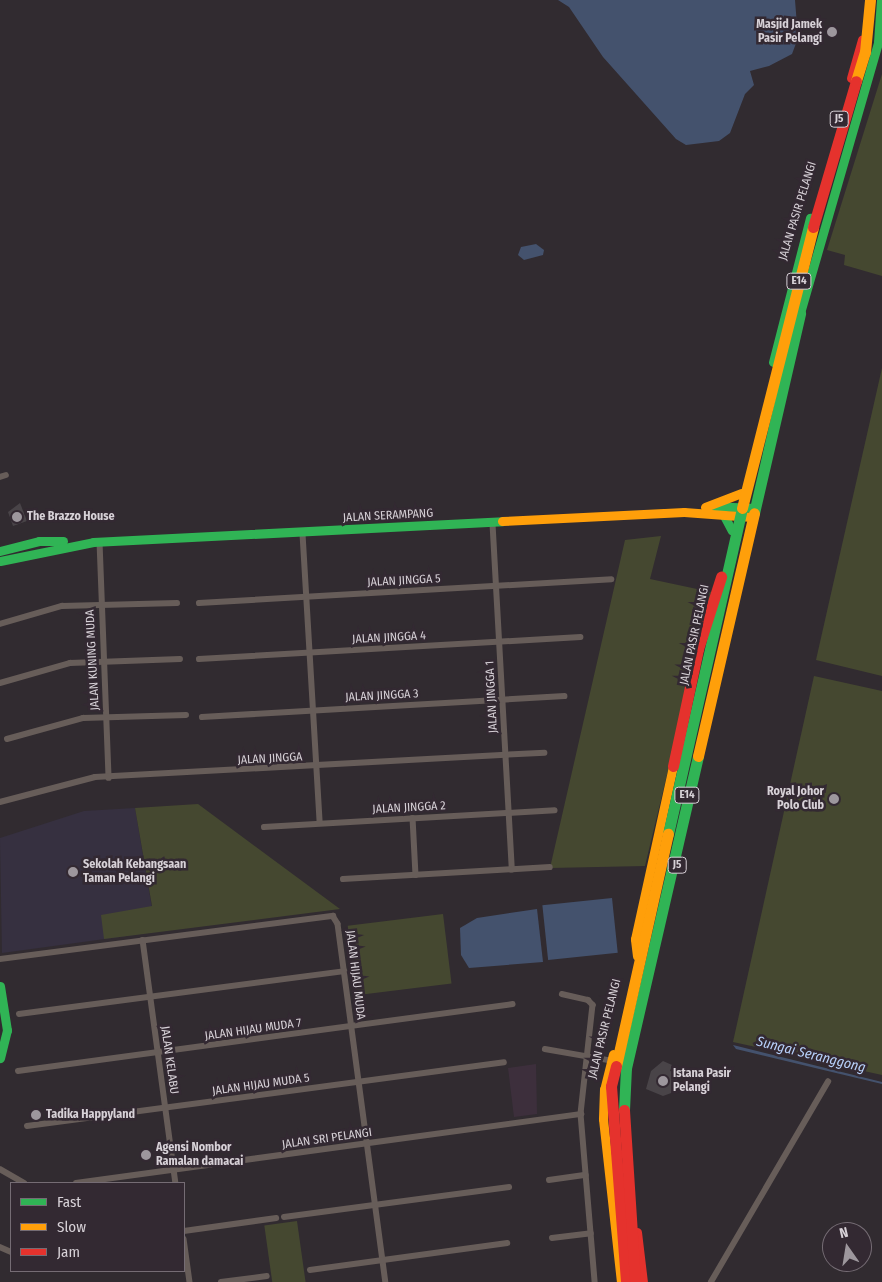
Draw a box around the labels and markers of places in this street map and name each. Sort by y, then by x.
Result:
place label: Masjid Jamek Pasir Pelangi [756,18,822,46]
marker: Masjid Jamek Pasir Pelangi [826,26,838,38]
place label: The Brazzo House [27,510,114,524]
marker: The Brazzo House [11,511,23,523]
place label: Royal Johor Polo Club [767,785,824,813]
marker: Royal Johor Polo Club [828,793,840,805]
place label: Sekolah Kebangsaan Taman Pelangi [83,858,186,886]
marker: Sekolah Kebangsaan Taman Pelangi [67,866,79,878]
place label: Istana Pasir Pelangi [673,1067,731,1095]
marker: Istana Pasir Pelangi [657,1075,669,1087]
place label: Tadika Happyland [46,1108,135,1122]
marker: Tadika Happyland [30,1109,42,1121]
place label: Agensi Nombor Ramalan damacai [156,1141,243,1169]
marker: Agensi Nombor Ramalan damacai [140,1149,152,1161]

